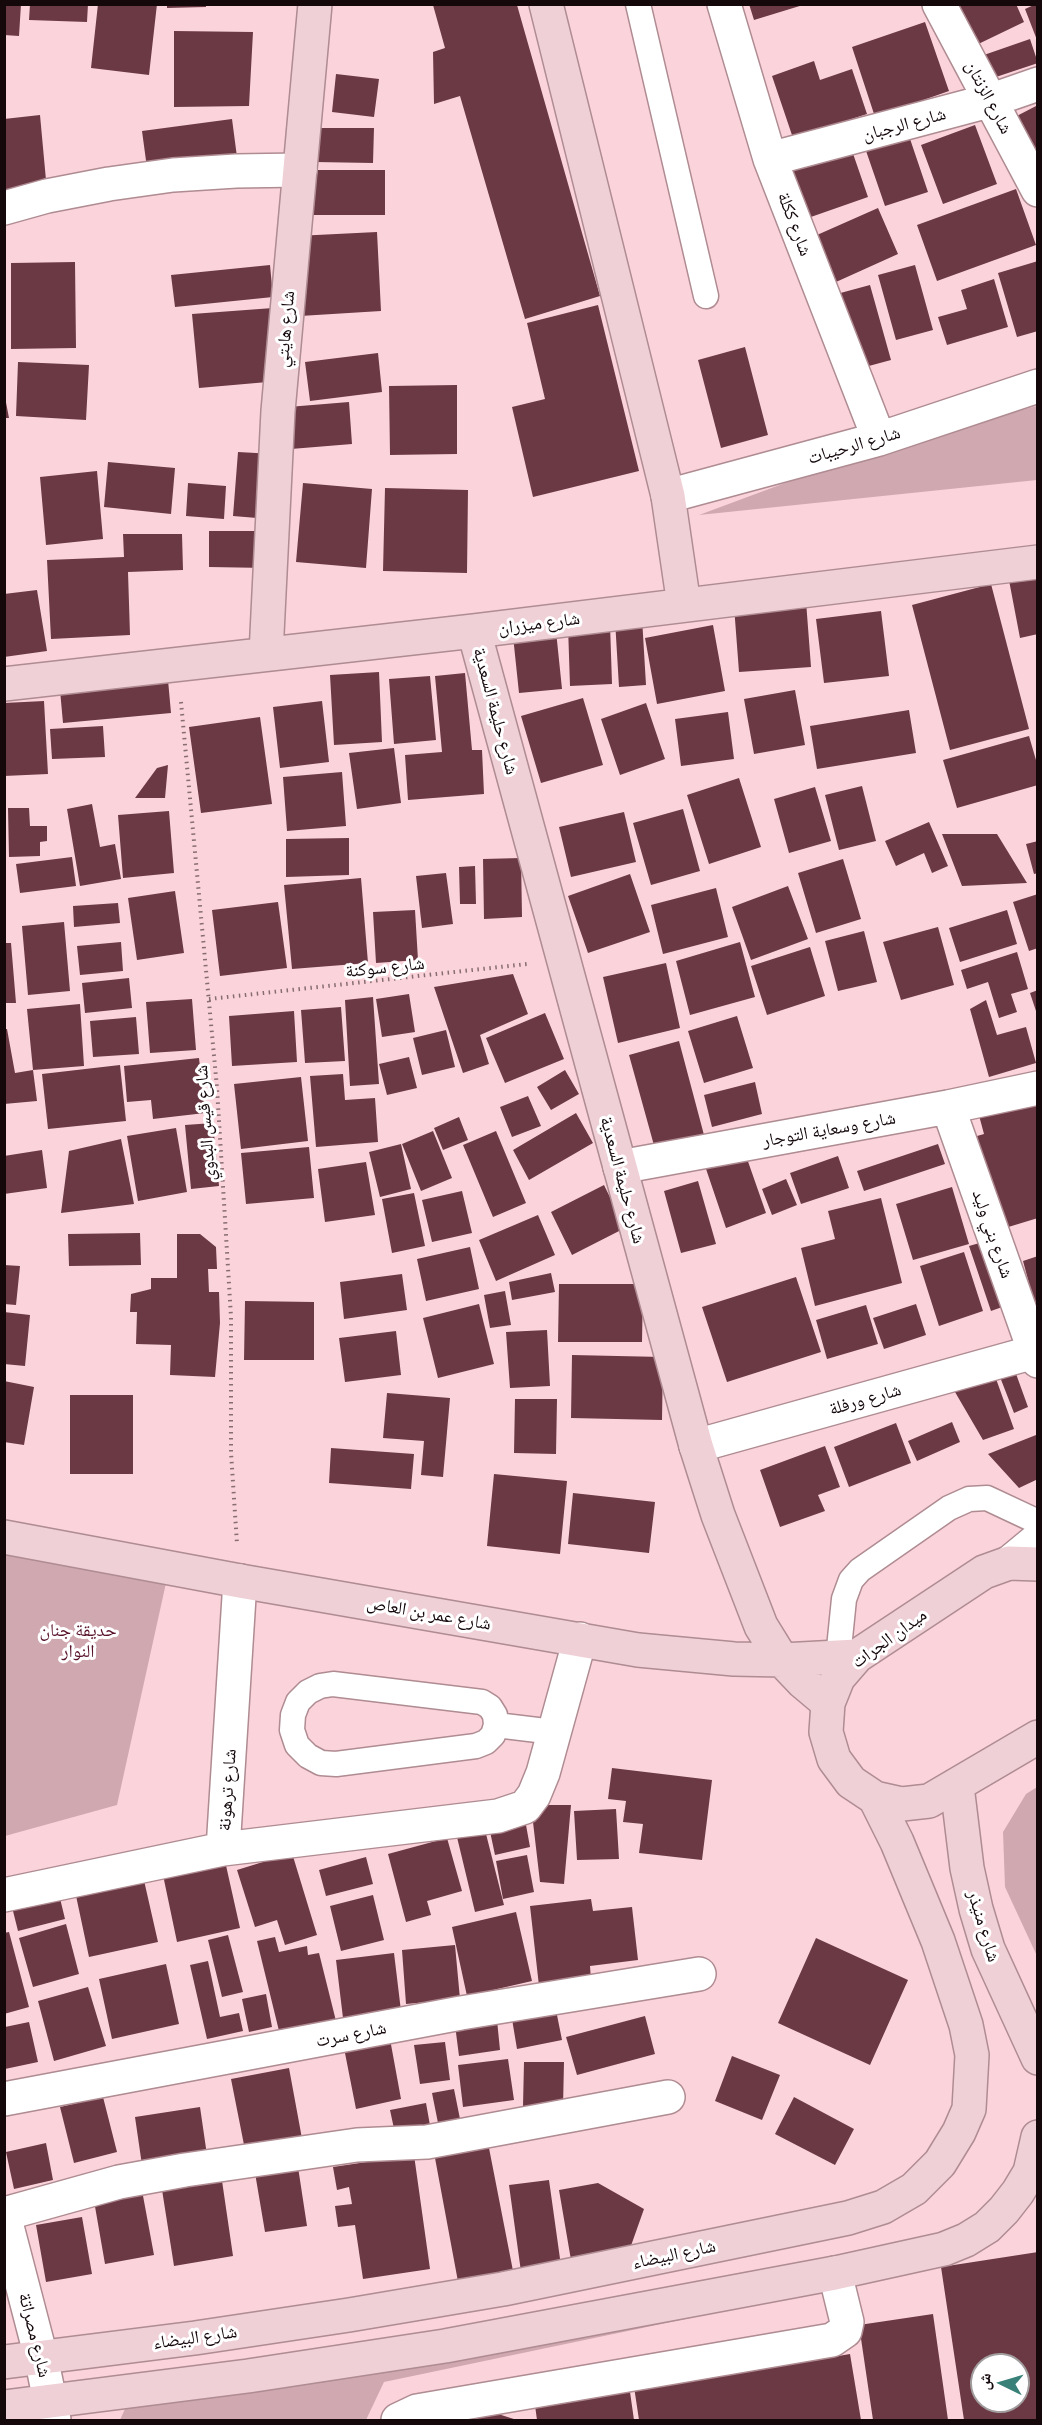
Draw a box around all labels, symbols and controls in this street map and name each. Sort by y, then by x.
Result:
street label: شارع الزنتان [961,57,1017,137]
street label: شارع الرجبان [860,103,948,145]
street label: شارع ككلة [773,189,817,259]
street label: شارع هايتي [271,290,299,368]
street label: شارع الرحيبات [805,421,903,469]
street label: شارع ميزران [497,607,581,639]
street label: شارع حليمة السعدية [469,645,523,777]
street label: شارع سوكنة [344,952,426,982]
street label: شارع قيس البدوي [190,1064,220,1182]
street label: شارع وسعاية التوجار [761,1107,897,1151]
street label: شارع حليمة السعدية [596,1114,650,1246]
street label: شارع بني وليد [968,1187,1018,1281]
street label: شارع ورفلة [827,1378,903,1420]
street label: شارع عمر بن العاص [365,1591,493,1635]
street label: ميدان الجرات [847,1603,931,1673]
park label: حديقة جنان النوار [39,1619,117,1662]
street label: شارع ترهونة [213,1748,241,1832]
street label: شارع منيذر [963,1888,1005,1964]
street label: شارع سرت [314,2017,388,2051]
street label: شارع البيضاء [630,2235,718,2273]
street label: شارع مصراتة [14,2290,56,2380]
street label: شارع البيضاء [152,2320,238,2354]
north arrow [970,2353,1030,2413]
text: ش [974,2372,994,2391]

